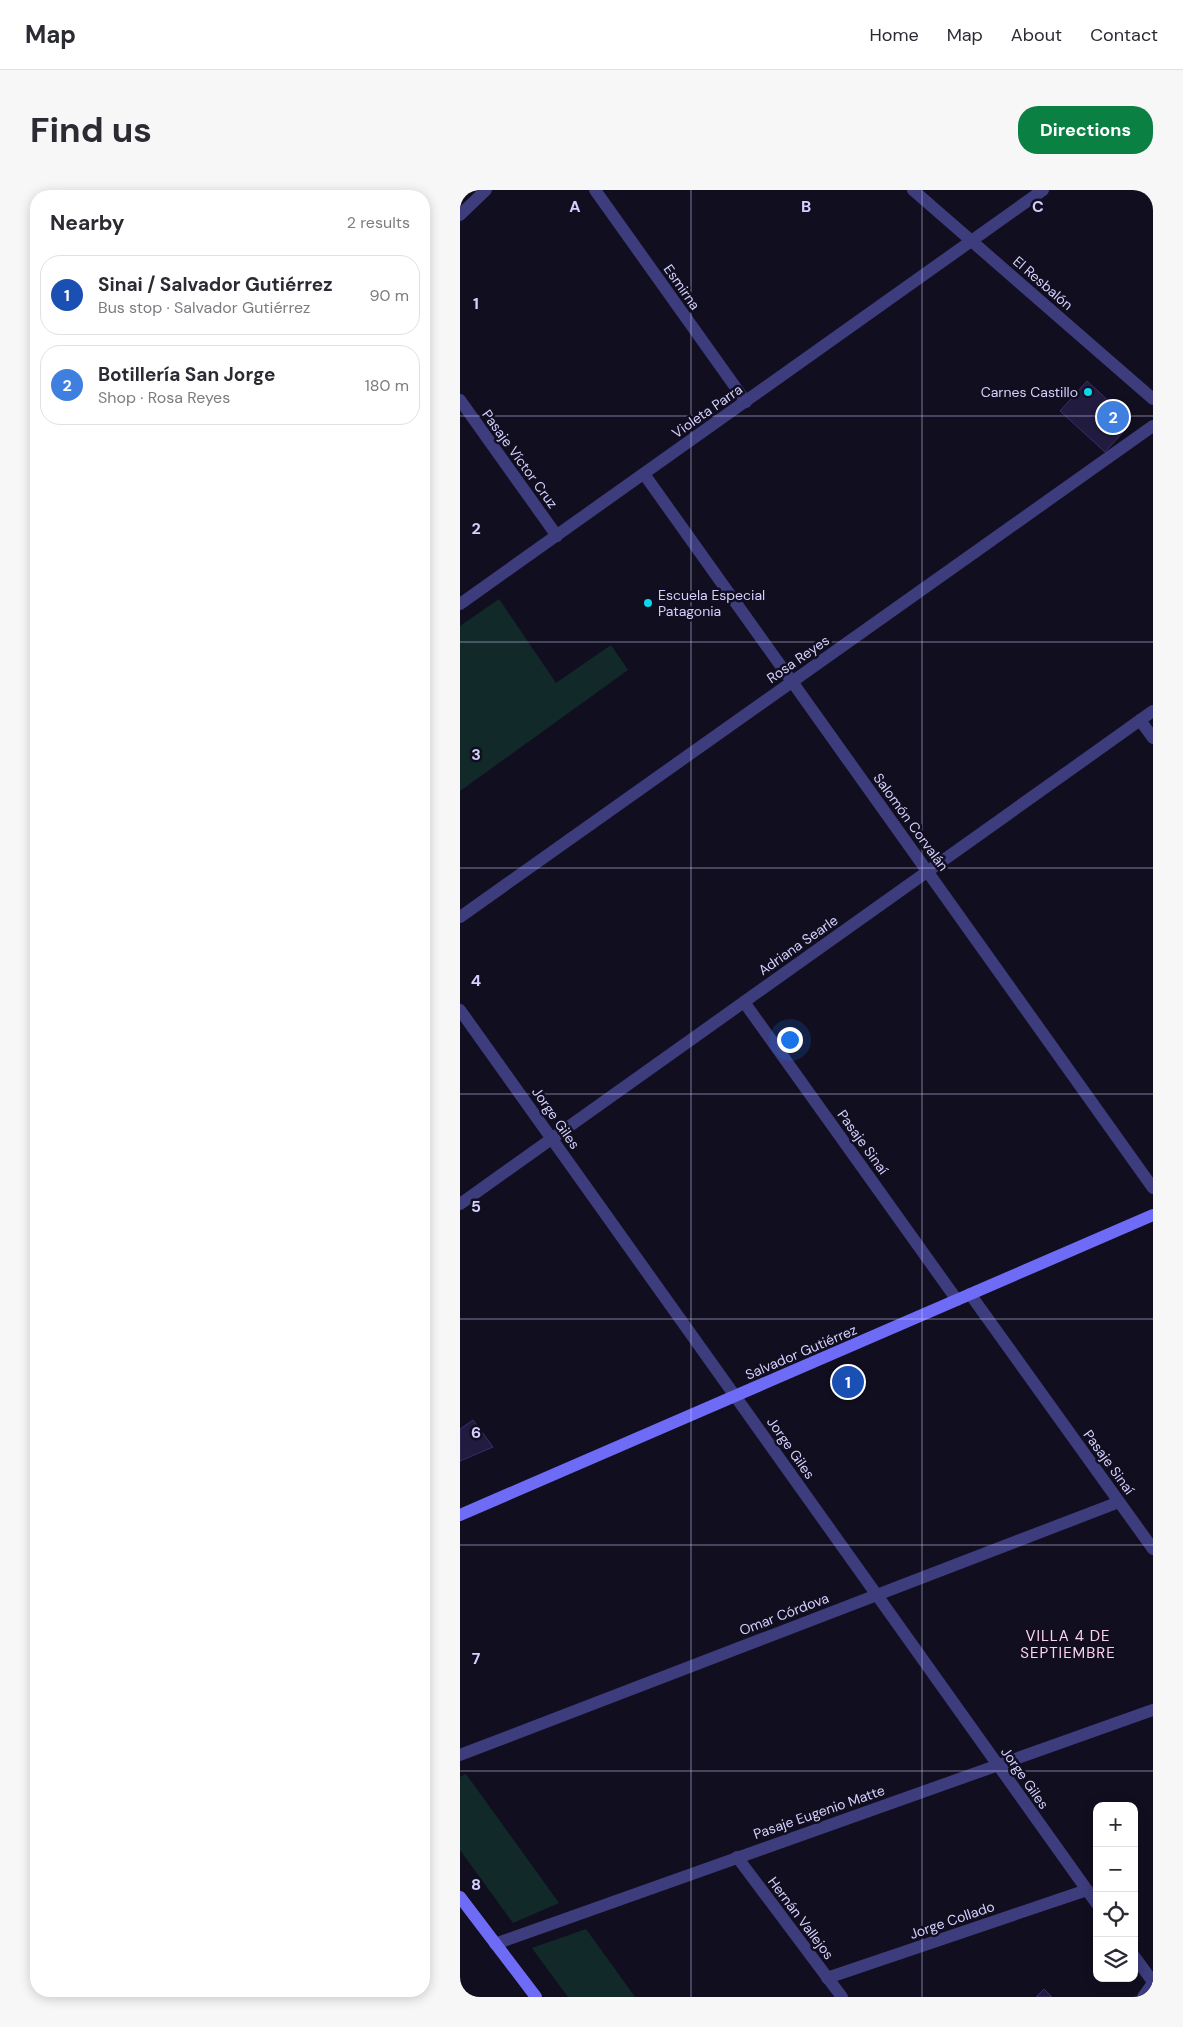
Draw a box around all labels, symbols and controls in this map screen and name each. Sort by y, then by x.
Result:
text: Map [25,19,76,50]
text: Home [869,23,919,47]
text: Map [947,23,983,47]
text: About [1011,23,1062,47]
text: Contact [1090,23,1158,47]
button: Directions [1018,106,1153,154]
text: Find us [30,107,152,153]
text: A [569,196,581,217]
text: B [801,196,811,217]
text: C [1032,196,1044,217]
text: Nearby [50,209,124,237]
text: 2 results [347,212,410,233]
street label: El Resbalón [1009,252,1077,314]
street label: Esmirna [660,261,704,313]
text: Sinai / Salvador Gutiérrez [98,272,333,297]
text: 1 [64,285,70,306]
text: 90 m [369,285,409,306]
text: 1 [473,293,479,314]
text: Bus stop · Salvador Gutiérrez [98,297,310,318]
text: Botillería San Jorge [98,362,275,387]
text: 2 [62,375,72,396]
text: 180 m [365,375,409,396]
street label: Violeta Parra [668,380,746,442]
place label: Carnes Castillo [981,383,1078,401]
marker: Carnes Castillo [1082,386,1094,398]
text: Shop · Rosa Reyes [98,387,230,408]
pin: 2 [1097,398,1129,436]
street label: Pasaje Víctor Cruz [478,406,562,512]
text: 2 [471,518,481,539]
place label: Escuela Especial Patagonia [658,586,765,620]
marker: Escuela Especial Patagonia [642,597,654,609]
street label: Rosa Reyes [763,631,833,687]
text: 3 [471,744,481,765]
street label: Salomón Corvalán [869,770,953,874]
street label: Adriana Searle [755,911,841,979]
text: 4 [471,970,481,991]
your location [777,1027,803,1053]
street label: Jorge Giles [528,1084,584,1152]
street label: Pasaje Sinaí [834,1106,893,1178]
text: 5 [471,1196,481,1217]
street label: Salvador Gutiérrez [743,1320,859,1384]
pin: 1 [832,1363,864,1401]
street label: Jorge Giles [763,1414,819,1482]
text: 6 [471,1422,481,1443]
street label: Pasaje Sinaí [1080,1426,1139,1498]
street label: Omar Córdova [737,1589,831,1639]
district label: VILLA 4 DE SEPTIEMBRE [1020,1626,1116,1663]
text: 7 [472,1648,481,1669]
street label: Jorge Giles [997,1744,1053,1812]
street label: Pasaje Eugenio Matte [751,1781,887,1843]
map controls [1093,1802,1138,1982]
button: + [1093,1802,1138,1847]
button: − [1093,1847,1138,1892]
street label: Hernán Vallejos [764,1873,838,1963]
text: 8 [471,1874,481,1895]
button: locate [1093,1892,1138,1937]
street label: Jorge Collado [907,1897,997,1943]
button: layers [1093,1937,1138,1982]

